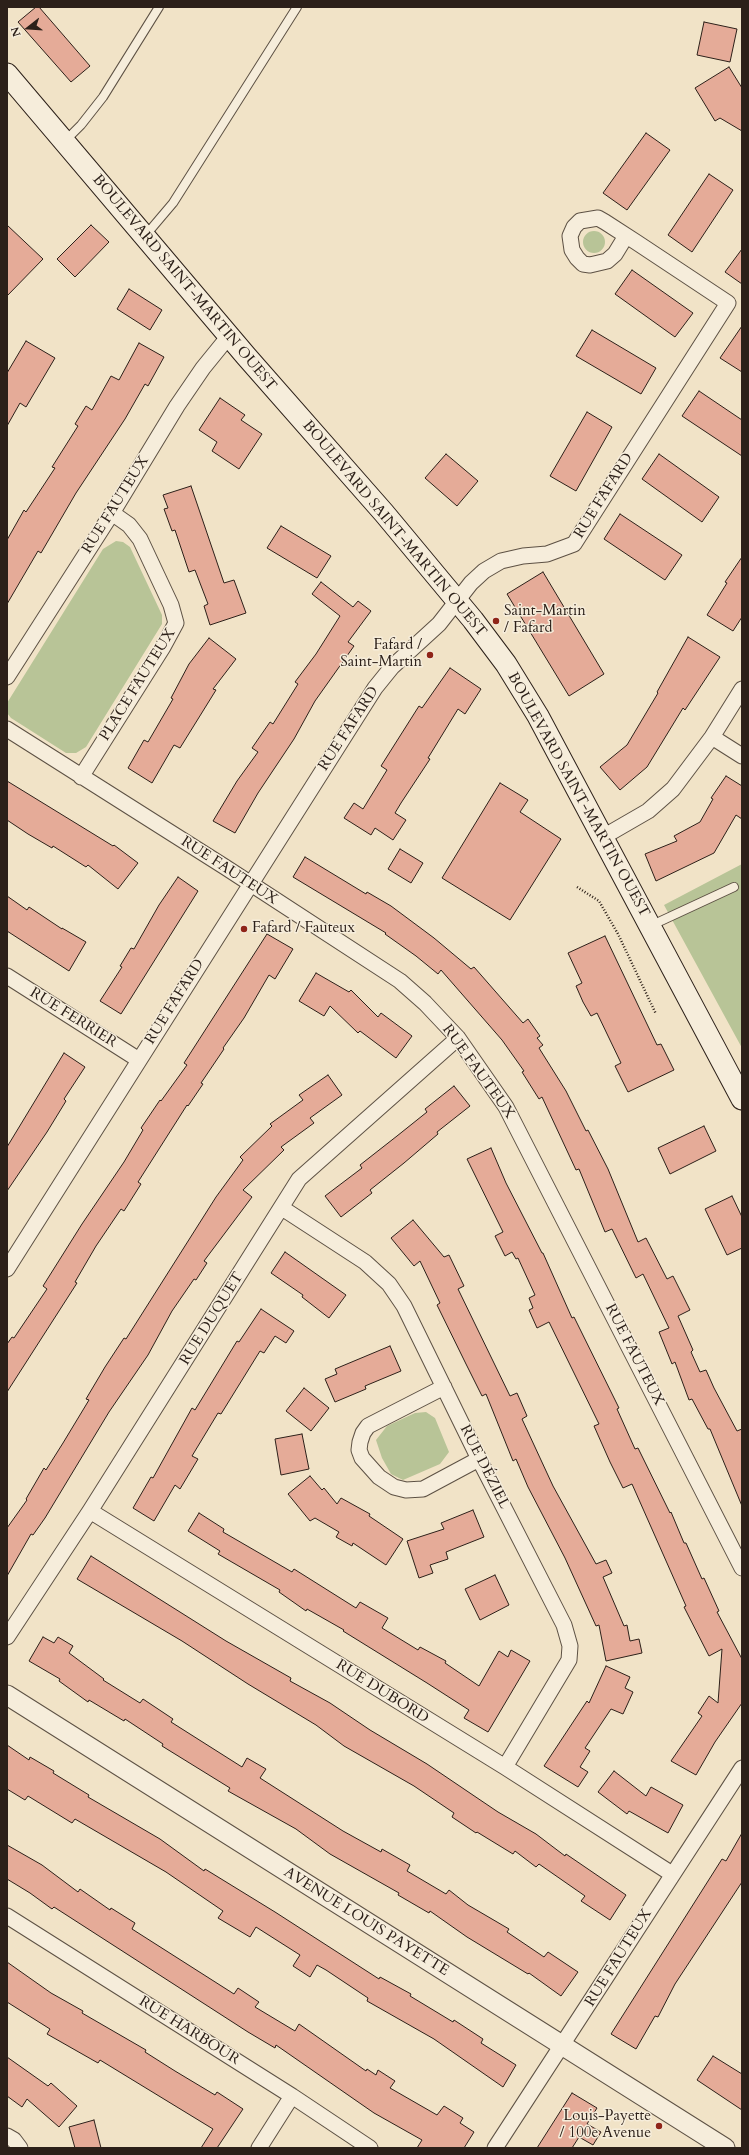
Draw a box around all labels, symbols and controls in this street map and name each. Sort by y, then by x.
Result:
north arrow [8,8,48,48]
text: N [7,25,25,38]
street label: BOULEVARD SAINT-MARTIN OUEST [88,171,280,395]
street label: BOULEVARD SAINT-MARTIN OUEST [298,417,490,641]
street label: RUE FAFARD [571,450,637,542]
street label: RUE FAUTEUX [79,453,153,557]
place label: Saint-Martin / Fafard [504,603,586,638]
marker: Saint-Martin / Fafard [491,616,501,626]
street label: PLACE FAUTEUX [96,625,180,745]
place label: Fafard / Saint-Martin [340,637,422,672]
marker: Fafard / Saint-Martin [425,650,435,660]
street label: BOULEVARD SAINT-MARTIN OUEST [503,670,653,920]
street label: RUE FAFARD [315,683,383,775]
street label: RUE FAUTEUX [177,833,281,909]
place label: Fafard / Fauteux [252,920,355,938]
marker: Fafard / Fauteux [239,924,249,934]
street label: RUE FAFARD [142,956,208,1048]
street label: RUE FERRIER [26,984,120,1052]
street label: RUE FAUTEUX [438,1022,518,1122]
street label: RUE DUQUET [176,1269,248,1369]
street label: RUE FAUTEUX [601,1301,667,1409]
street label: RUE DÉZIEL [455,1422,513,1512]
street label: RUE DUBORD [332,1656,432,1728]
street label: AVENUE LOUIS PAYETTE [280,1864,452,1980]
street label: RUE FAUTEUX [582,1906,656,2010]
street label: RUE HARBOUR [135,1993,243,2069]
place label: Louis-Payette / 100e Avenue [560,2108,651,2143]
marker: Louis-Payette / 100e Avenue [654,2121,664,2131]

